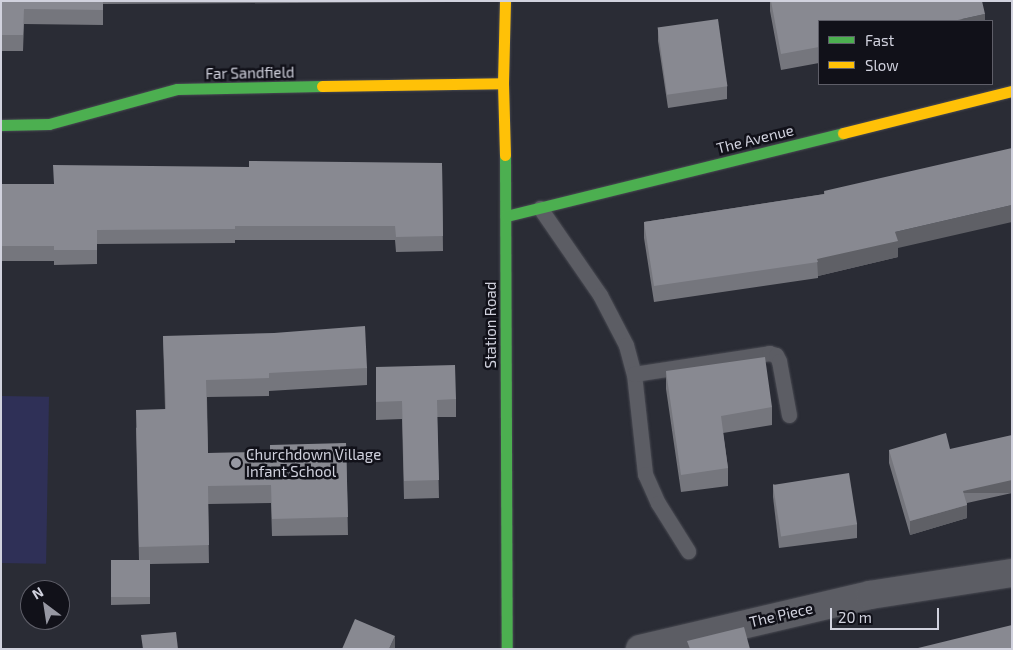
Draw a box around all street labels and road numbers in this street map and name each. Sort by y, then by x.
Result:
street label: Far Sandfield [205,63,295,83]
street label: The Avenue [714,121,796,157]
street label: Station Road [482,282,500,368]
street label: The Piece [747,599,815,631]

